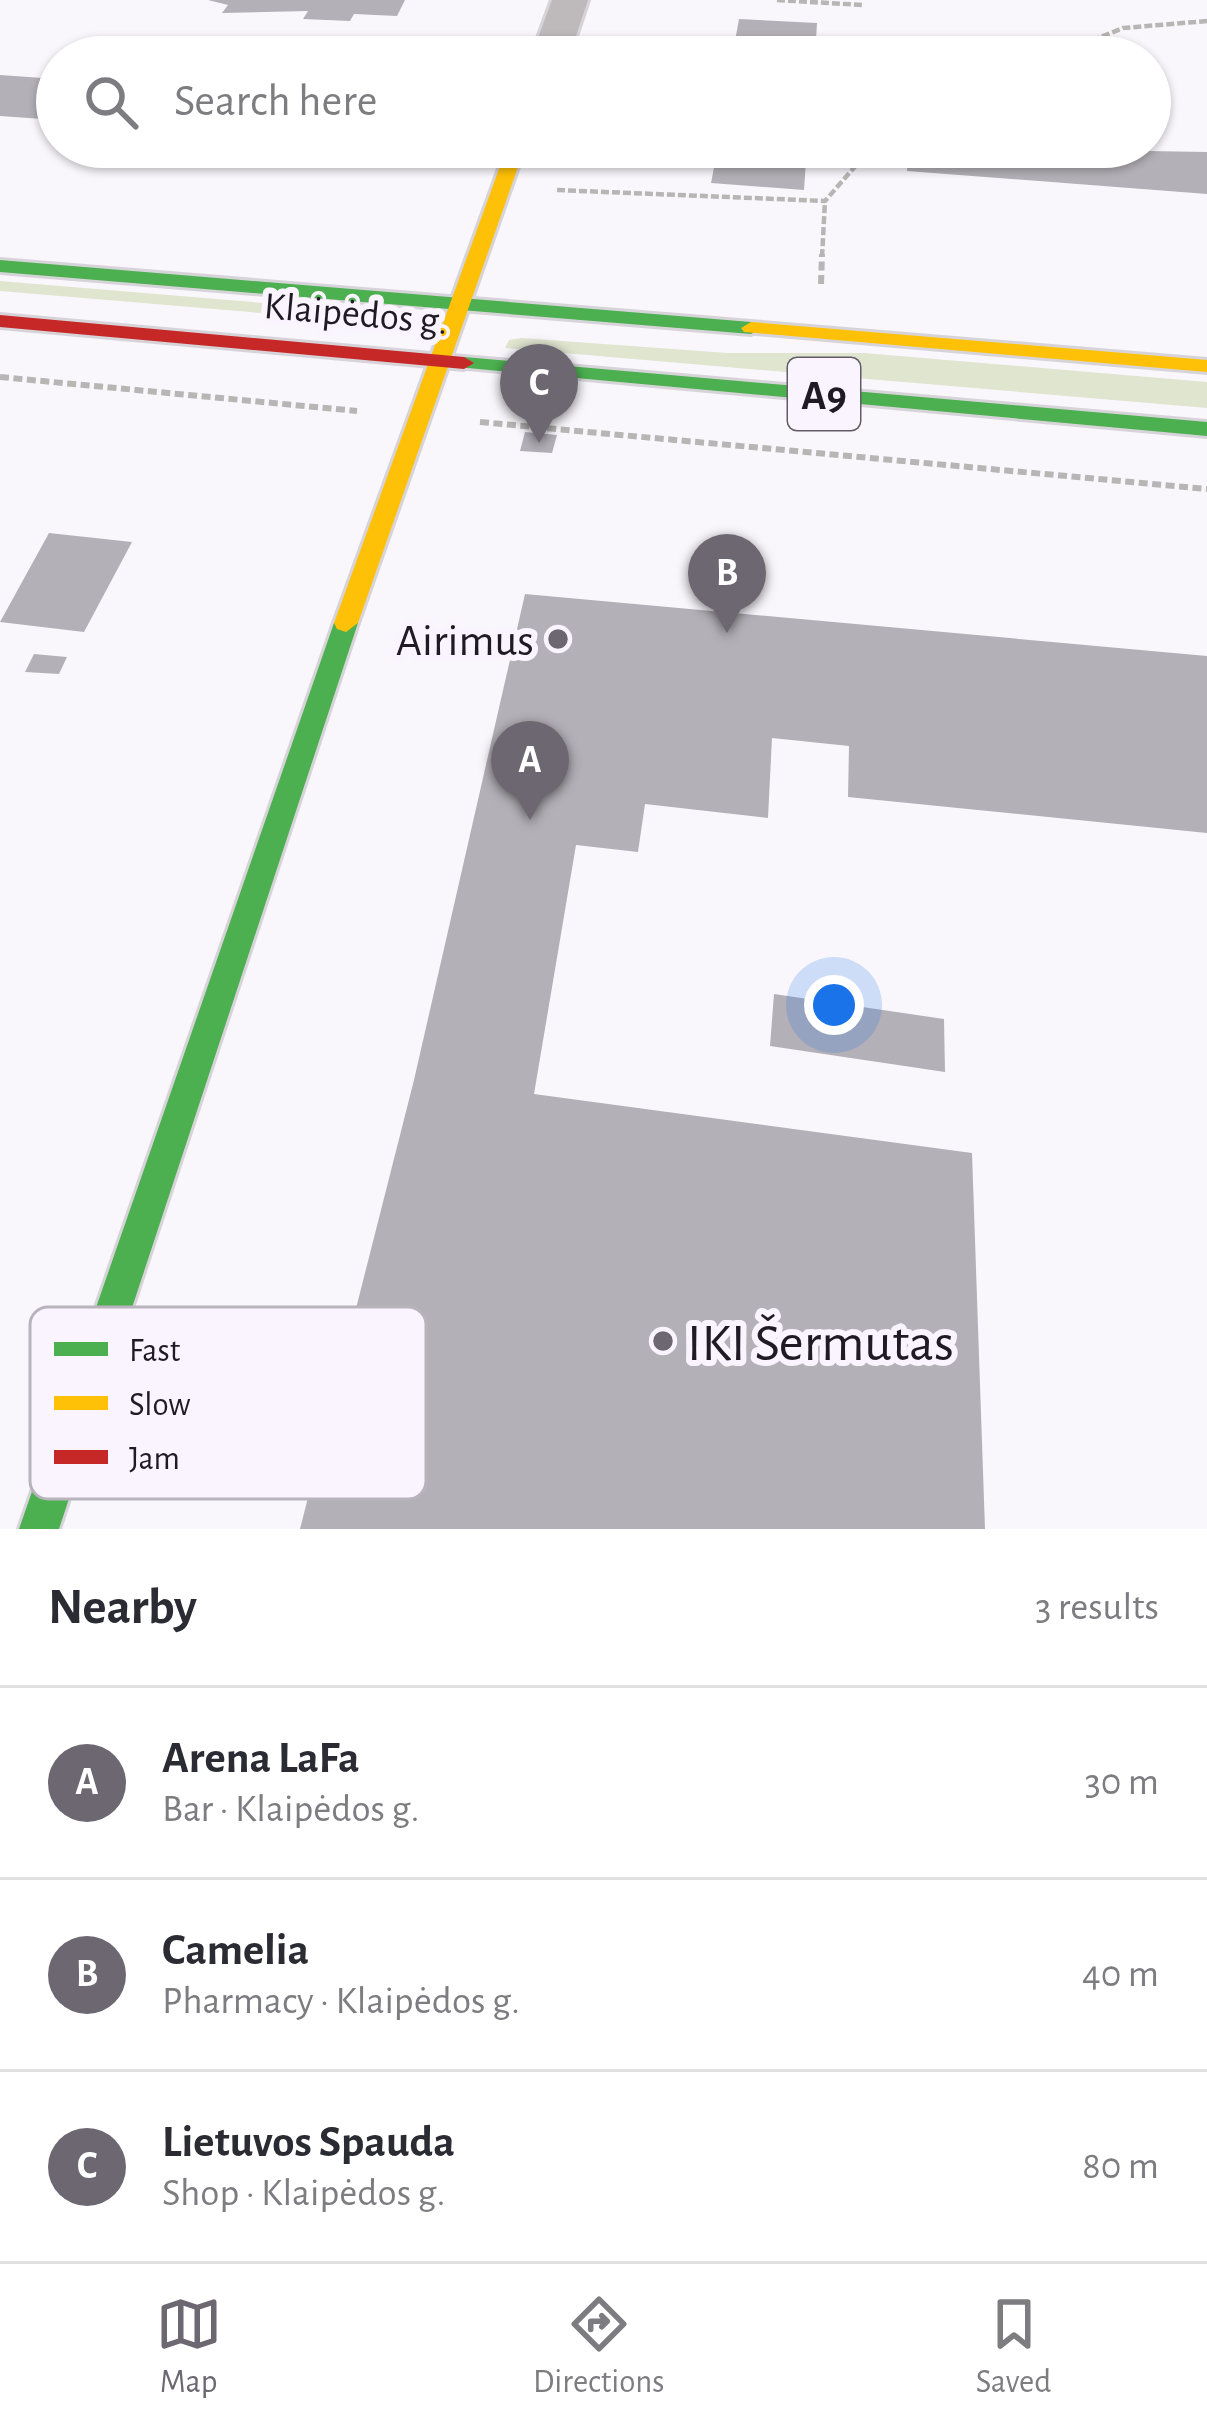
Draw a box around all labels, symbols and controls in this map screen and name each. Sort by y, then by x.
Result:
search box [36,36,1171,168]
icon: search [78,69,144,135]
text: Search here [174,79,377,124]
street label: Klaipėdos g. [262,287,449,342]
pin: C [500,344,578,443]
road number: A9 [788,358,860,430]
pin: B [688,534,766,633]
place label: Airimus [396,619,534,664]
marker: Airimus [545,626,571,652]
pin: A [491,721,569,820]
your location [804,975,864,1035]
legend [30,1307,426,1499]
place label: IKI Šermutas [687,1314,954,1371]
marker: IKI Šermutas [650,1328,676,1354]
text: Fast [129,1335,181,1368]
text: Slow [129,1389,190,1422]
text: Jam [129,1443,180,1476]
text: Nearby [48,1582,197,1633]
text: 3 results [1035,1588,1159,1627]
text: Arena LaFa [162,1736,360,1781]
text: A [75,1763,99,1802]
text: 30 m [1085,1763,1159,1802]
text: Bar · Klaipėdos g. [162,1790,419,1829]
text: Camelia [162,1928,309,1973]
text: B [76,1955,98,1994]
text: 40 m [1082,1955,1159,1994]
text: Pharmacy · Klaipėdos g. [162,1982,520,2021]
text: Lietuvos Spauda [162,2120,455,2165]
text: C [77,2147,97,2186]
text: 80 m [1082,2147,1159,2186]
text: Shop · Klaipėdos g. [162,2174,446,2213]
tab: Map [156,2291,222,2403]
tab: Directions [533,2291,664,2403]
tab: Saved [976,2291,1051,2403]

